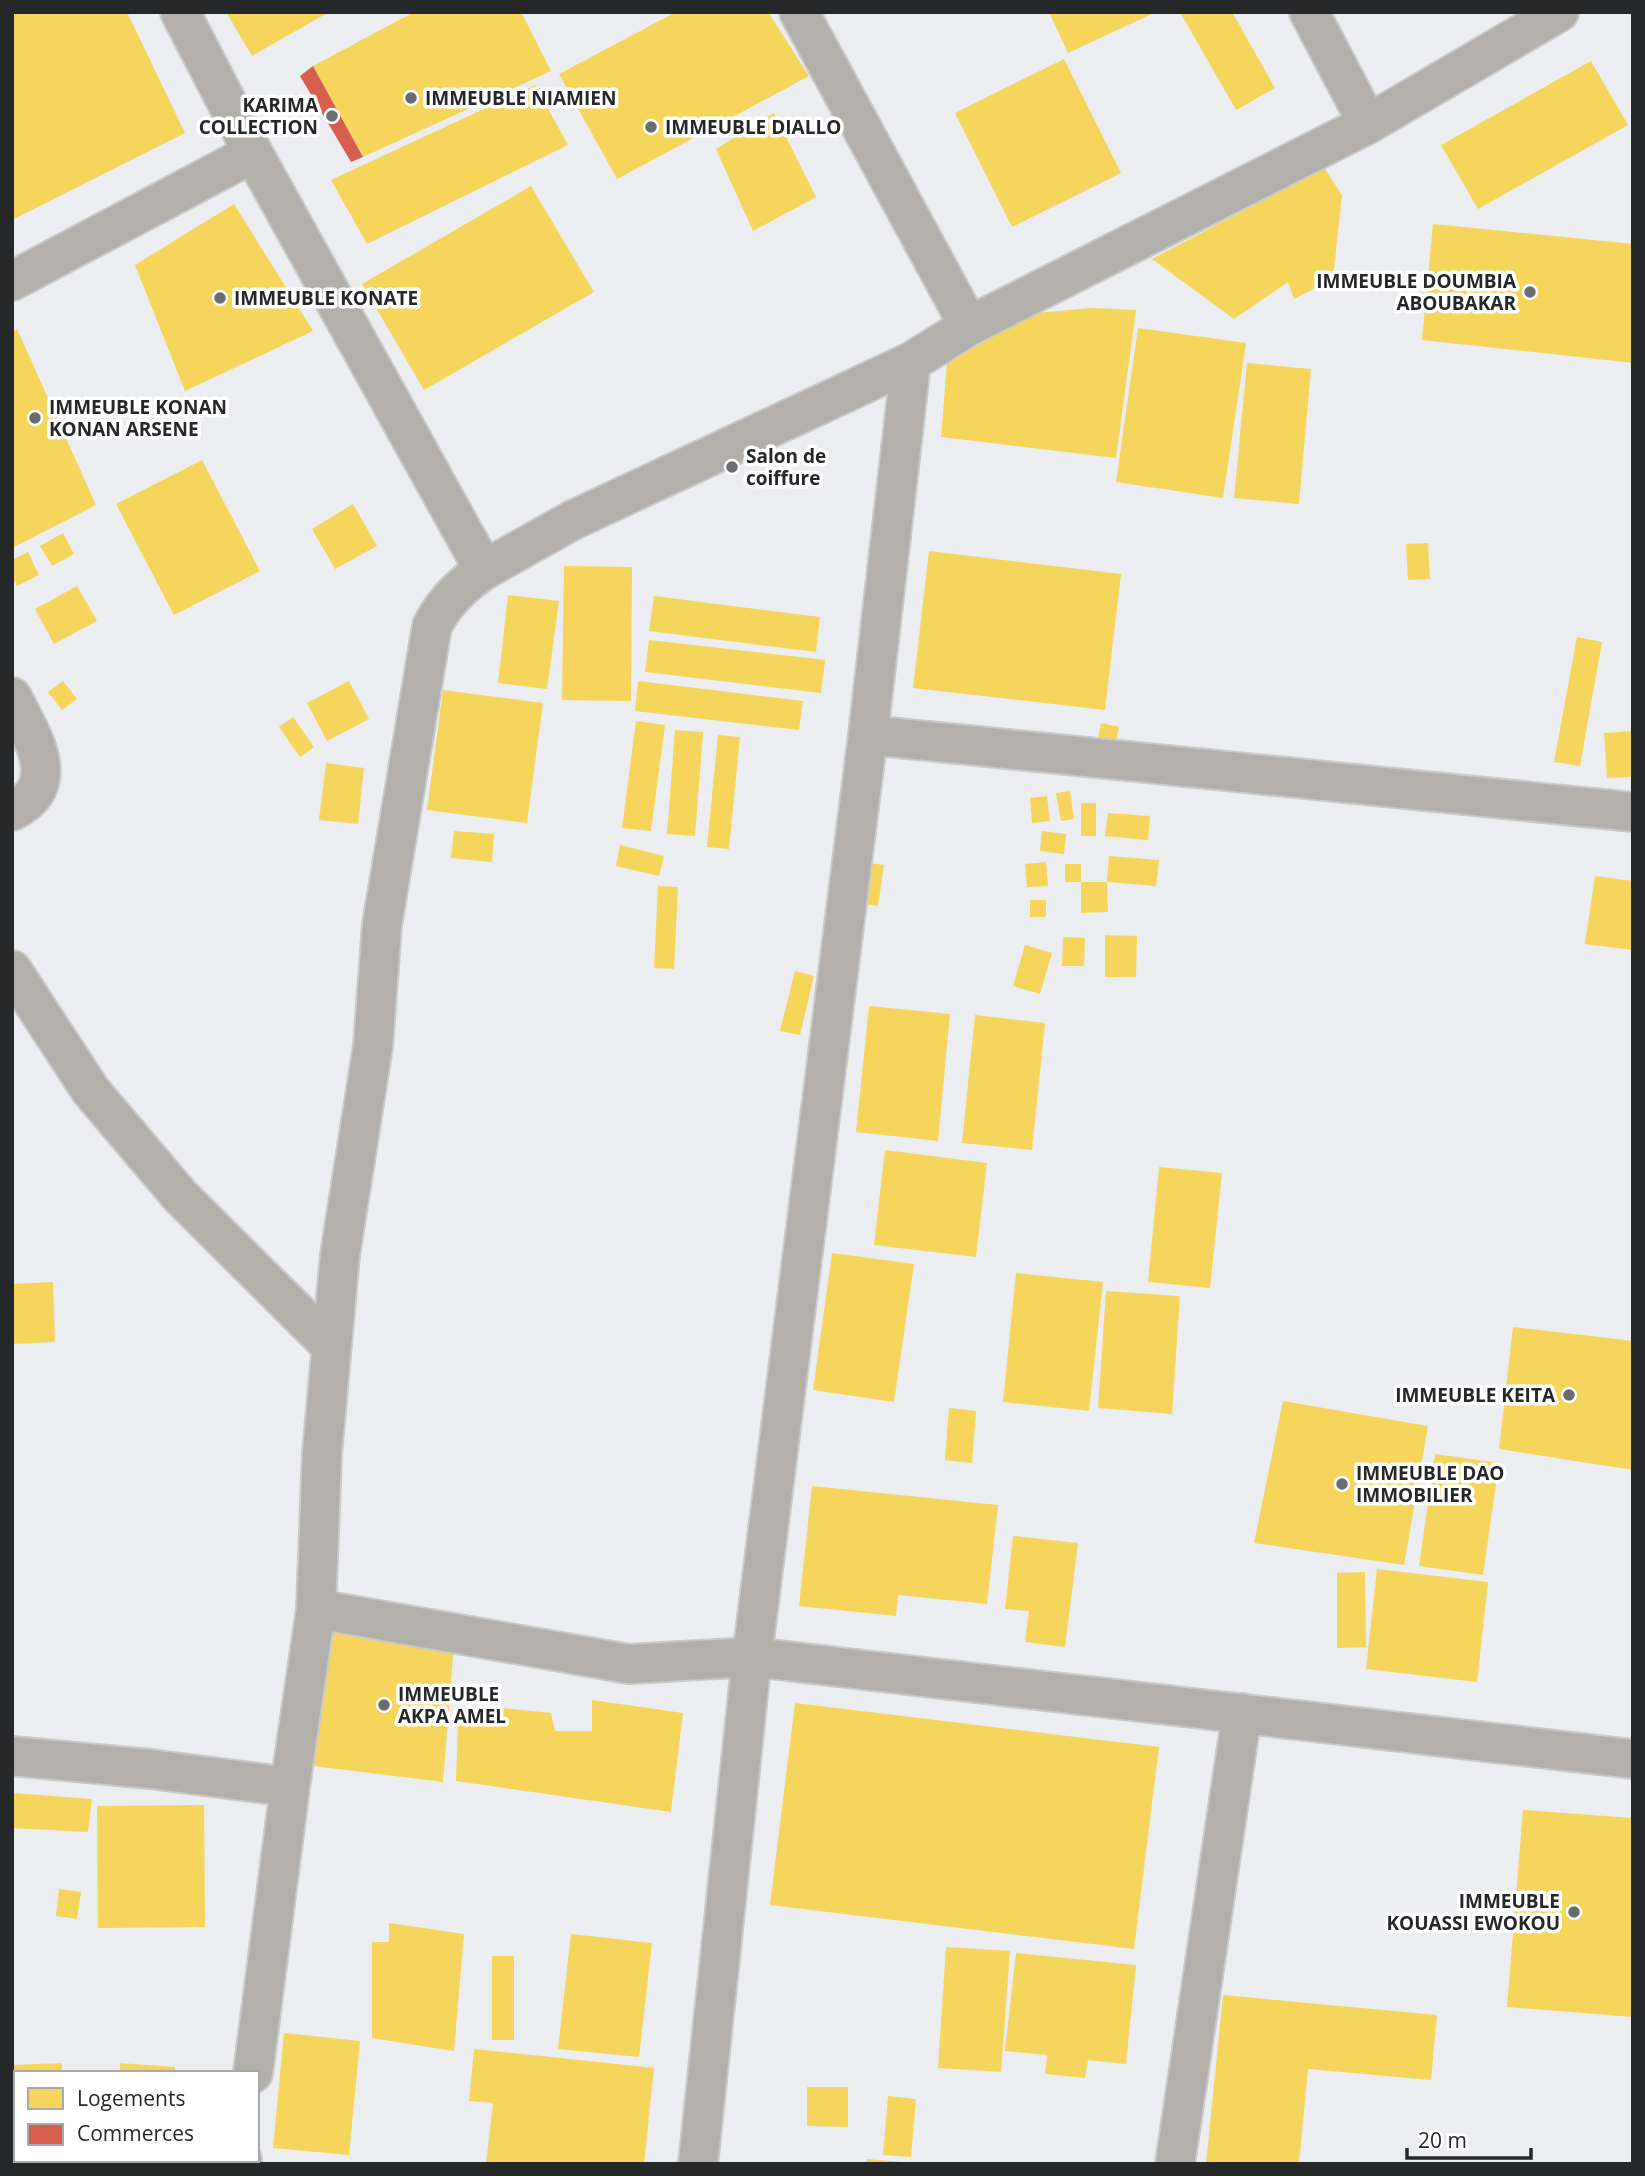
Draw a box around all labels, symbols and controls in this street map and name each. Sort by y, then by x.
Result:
place label: IMMEUBLE NIAMIEN [425,85,616,111]
marker: IMMEUBLE NIAMIEN [403,90,419,106]
place label: KARIMA COLLECTION [199,92,319,140]
marker: KARIMA COLLECTION [324,108,340,124]
place label: IMMEUBLE DIALLO [665,114,841,140]
marker: IMMEUBLE DIALLO [643,119,659,135]
place label: IMMEUBLE DOUMBIA ABOUBAKAR [1316,268,1517,316]
marker: IMMEUBLE DOUMBIA ABOUBAKAR [1522,284,1538,300]
place label: IMMEUBLE KONATE [234,285,418,311]
marker: IMMEUBLE KONATE [212,290,228,306]
place label: IMMEUBLE KONAN KONAN ARSENE [49,394,227,442]
marker: IMMEUBLE KONAN KONAN ARSENE [27,410,43,426]
place label: Salon de coiffure [746,443,826,491]
marker: Salon de coiffure [724,459,740,475]
place label: IMMEUBLE KEITA [1395,1382,1556,1408]
marker: IMMEUBLE KEITA [1561,1387,1577,1403]
place label: IMMEUBLE DAO IMMOBILIER [1356,1460,1505,1508]
marker: IMMEUBLE DAO IMMOBILIER [1334,1476,1350,1492]
place label: IMMEUBLE AKPA AMEL [398,1681,506,1729]
marker: IMMEUBLE AKPA AMEL [376,1697,392,1713]
place label: IMMEUBLE KOUASSI EWOKOU [1386,1888,1560,1936]
marker: IMMEUBLE KOUASSI EWOKOU [1566,1904,1582,1920]
legend [14,2071,259,2162]
text: Logements [77,2084,185,2112]
scale bar [1407,2116,1531,2160]
text: Commerces [77,2119,194,2147]
text: 20 m [1418,2126,1467,2154]

